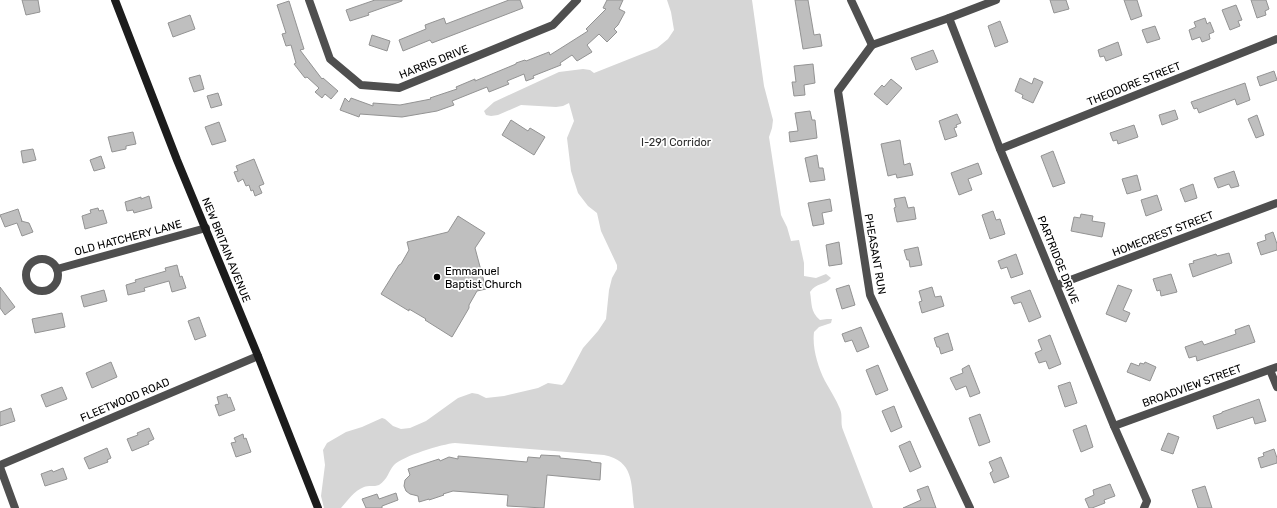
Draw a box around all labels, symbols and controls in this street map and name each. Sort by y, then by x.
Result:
street label: HARRIS DRIVE [397,42,471,82]
street label: THEODORE STREET [1085,59,1183,109]
park label: I-291 Corridor [641,136,712,149]
street label: NEW BRITAIN AVENUE [199,196,253,305]
street label: HOMECREST STREET [1111,208,1216,259]
street label: PHEASANT RUN [861,213,889,295]
street label: PARTRIDGE DRIVE [1034,214,1082,306]
street label: OLD HATCHERY LANE [73,217,183,259]
place label: Emmanuel Baptist Church [445,265,522,291]
marker: Emmanuel Baptist Church [432,272,442,282]
street label: BROADVIEW STREET [1141,362,1244,410]
street label: FLEETWOOD ROAD [78,375,172,425]

